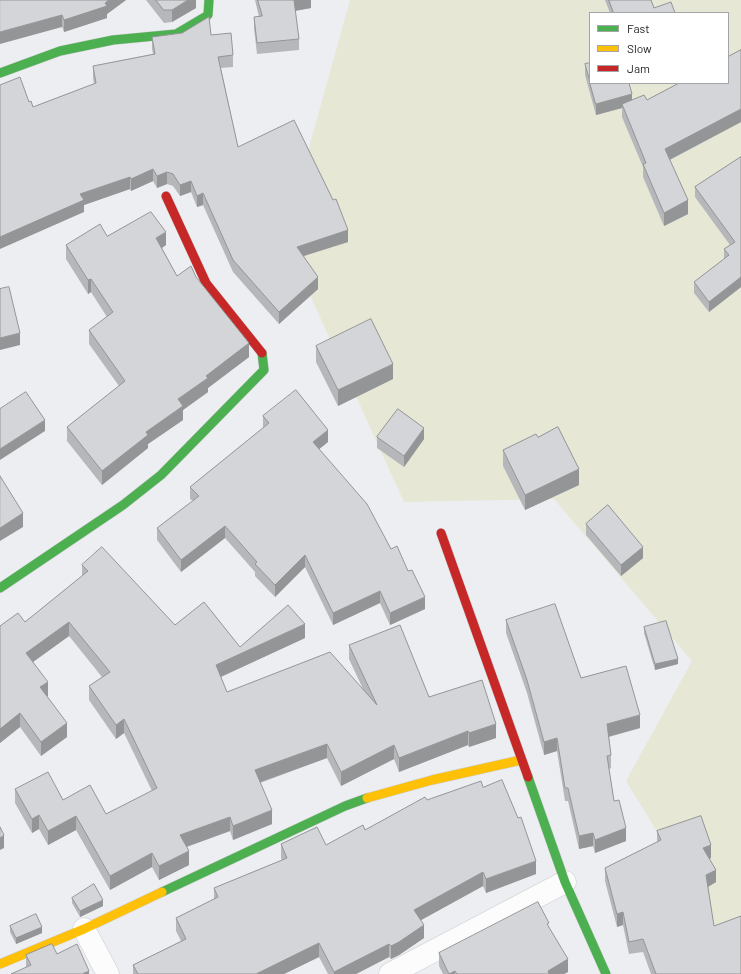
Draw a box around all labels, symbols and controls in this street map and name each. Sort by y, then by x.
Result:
legend [589,12,729,84]
text: Fast [627,21,650,35]
text: Slow [627,41,652,55]
text: Jam [627,61,650,75]

